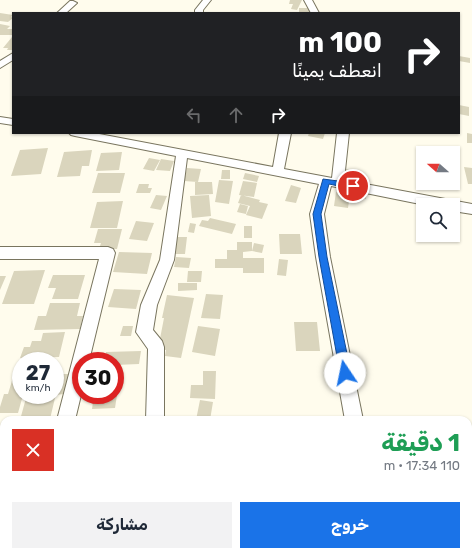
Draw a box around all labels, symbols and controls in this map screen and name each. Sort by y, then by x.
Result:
text: 100 m [298,26,382,59]
icon: right [396,28,448,80]
text: انعطف يمينًا [292,60,382,82]
icon: left [183,104,205,126]
icon: ahead [225,104,247,126]
icon: right [267,104,289,126]
north arrow [416,146,460,190]
map controls [416,146,460,242]
pin [336,169,370,203]
icon: arrive [342,175,364,197]
button: search [416,198,460,242]
speed limit sign: 30 [72,352,124,404]
position arrow [324,352,366,394]
text: 27 [26,361,50,385]
text: km/h [26,382,50,394]
button: close [12,429,54,471]
text: 1 دقيقة [381,429,460,457]
text: 110 m · 17:34 [384,458,460,473]
button: مشاركة [12,502,232,548]
button: خروج [240,502,460,548]

